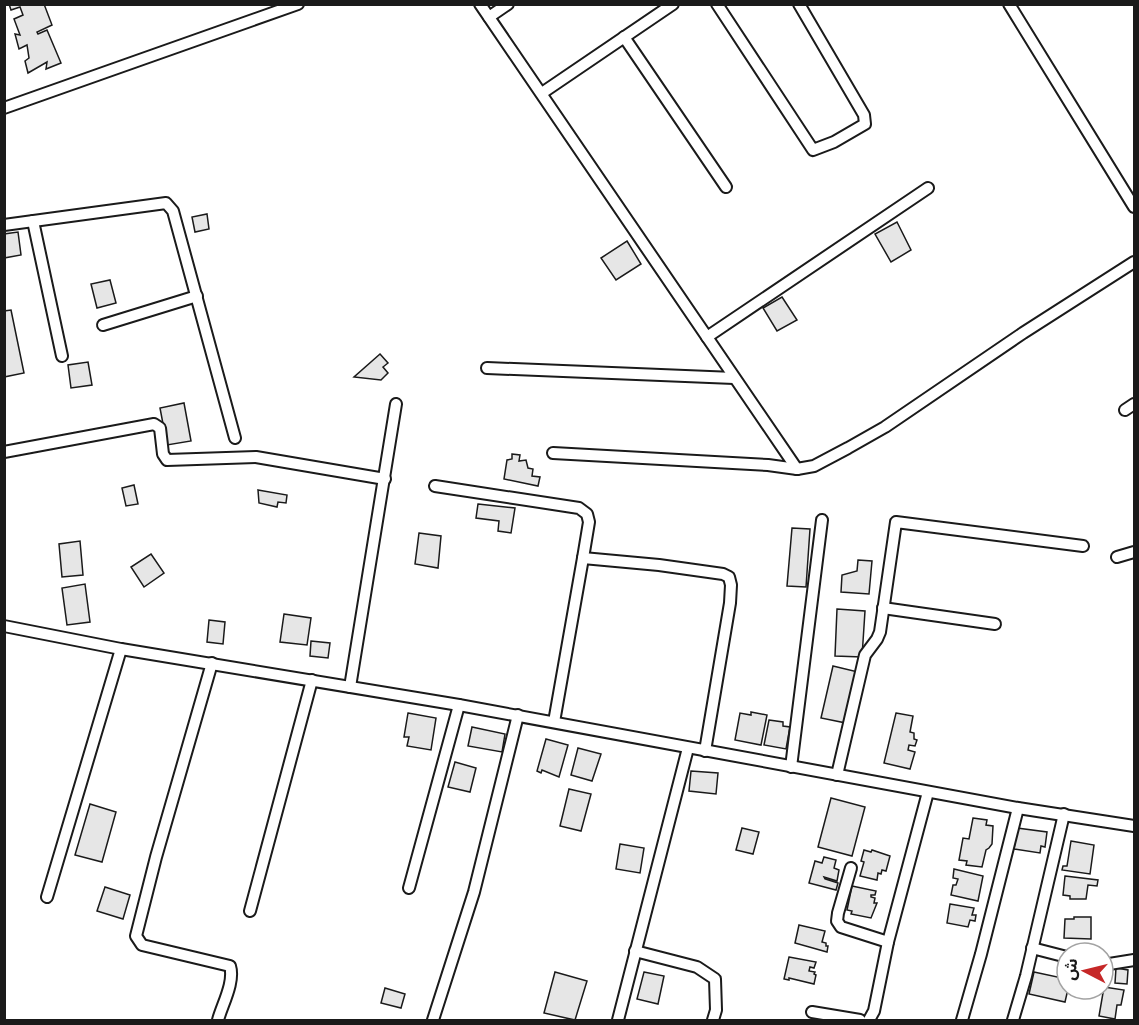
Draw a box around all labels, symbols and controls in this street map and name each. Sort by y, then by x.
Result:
north arrow [1055,941,1115,1001]
text: ش [1060,957,1081,981]

